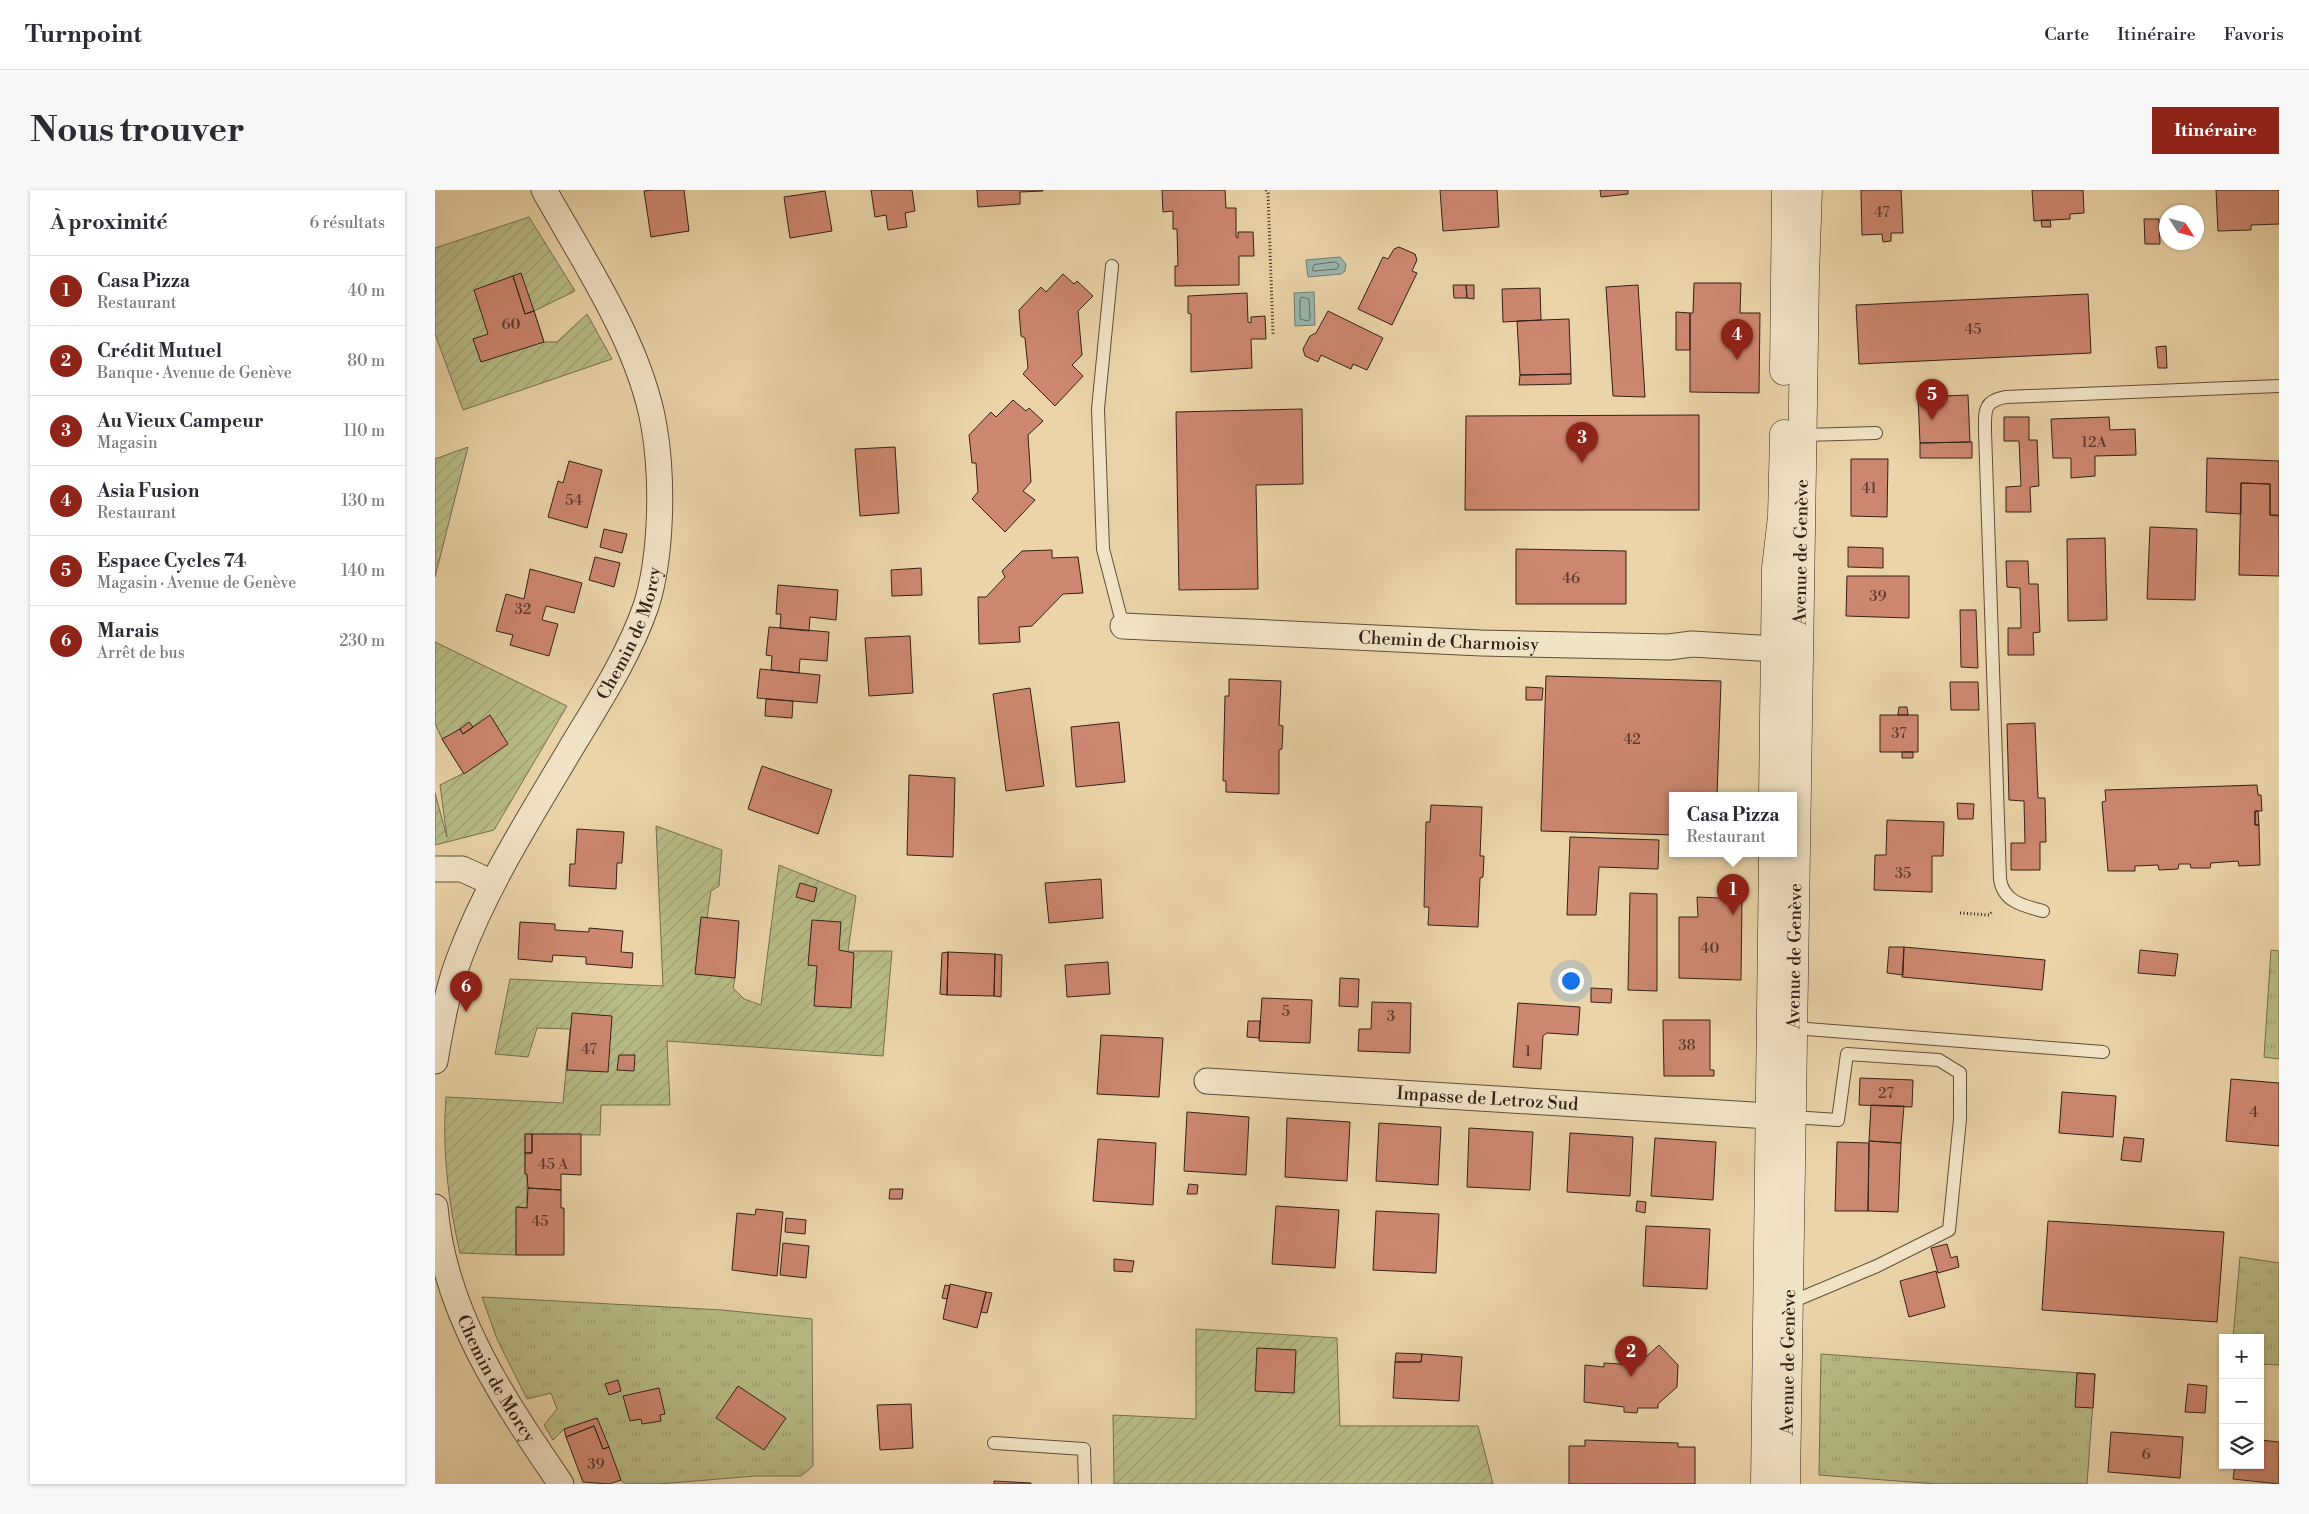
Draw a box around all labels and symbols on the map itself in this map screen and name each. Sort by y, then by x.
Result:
house number: 47 [1874,203,1890,222]
north arrow [2159,205,2204,250]
house number: 60 [501,315,521,334]
pin: 4 [1721,319,1753,360]
house number: 45 [1964,320,1982,339]
pin: 5 [1916,379,1948,420]
pin: 3 [1566,422,1598,463]
house number: 12A [2081,433,2108,452]
street label: Avenue de Genève [1788,479,1813,626]
house number: 41 [1861,479,1877,498]
house number: 54 [565,491,583,510]
street label: Chemin de Morcy [591,565,666,704]
house number: 46 [1562,569,1580,588]
house number: 39 [1869,587,1887,606]
house number: 32 [515,600,531,619]
street label: Chemin de Charmoisy [1358,626,1539,656]
house number: 37 [1891,724,1907,743]
house number: 42 [1623,730,1641,749]
house number: 35 [1895,864,1911,883]
pin: 1 [1717,874,1749,915]
street label: Avenue de Genève [1782,883,1807,1030]
house number: 40 [1701,939,1719,958]
your location [1558,968,1584,994]
pin: 6 [450,971,482,1012]
house number: 5 [1282,1002,1290,1021]
house number: 3 [1387,1007,1395,1026]
house number: 38 [1678,1036,1696,1055]
house number: 47 [581,1040,597,1059]
house number: 1 [1525,1042,1532,1061]
street label: Impasse de Letroz Sud [1396,1081,1580,1116]
house number: 27 [1878,1084,1894,1103]
house number: 4 [2250,1103,2259,1122]
house number: 45 A [538,1155,569,1174]
house number: 45 [531,1212,549,1231]
street label: Avenue de Genève [1775,1289,1801,1436]
street label: Chemin de Morcy [452,1311,541,1447]
pin: 2 [1615,1336,1647,1377]
house number: 6 [2141,1445,2151,1464]
house number: 39 [587,1455,605,1474]

